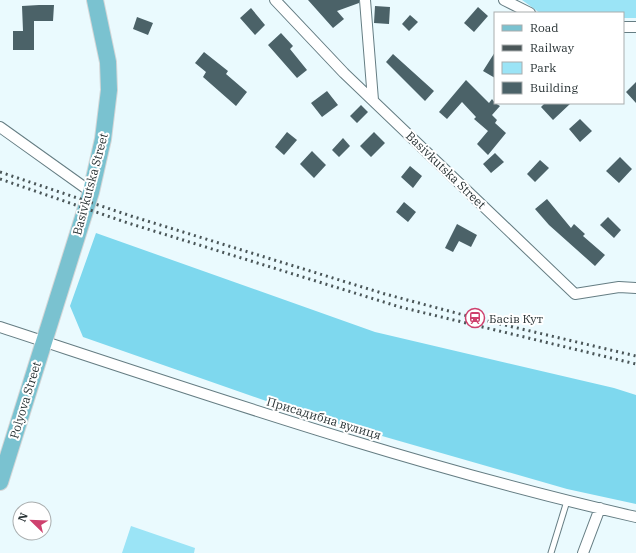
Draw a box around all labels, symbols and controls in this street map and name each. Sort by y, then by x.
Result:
legend [494,12,624,104]
text: Road [530,20,559,35]
text: Railway [530,40,575,55]
text: Park [530,60,556,75]
text: Building [530,80,578,95]
street label: Basivkutska Street [403,128,489,212]
street label: Basivkutska Street [69,131,111,237]
station icon: Басів Кут [464,307,486,329]
place label: Басів Кут [489,311,543,326]
street label: Polyova Street [6,360,44,440]
street label: Присадибна вулиця [265,393,383,443]
north arrow [12,501,52,541]
text: N [15,510,31,524]

